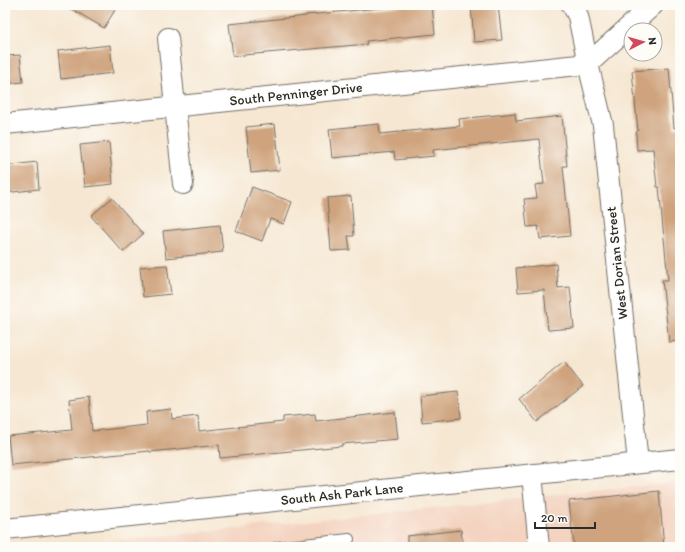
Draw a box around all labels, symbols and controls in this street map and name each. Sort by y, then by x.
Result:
north arrow [623,22,663,62]
text: N [646,37,659,45]
street label: South Penninger Drive [229,79,364,109]
street label: West Dorian Street [603,206,631,320]
street label: South Ash Park Lane [280,479,404,509]
scale bar [535,504,595,530]
text: 20 m [541,511,568,525]

